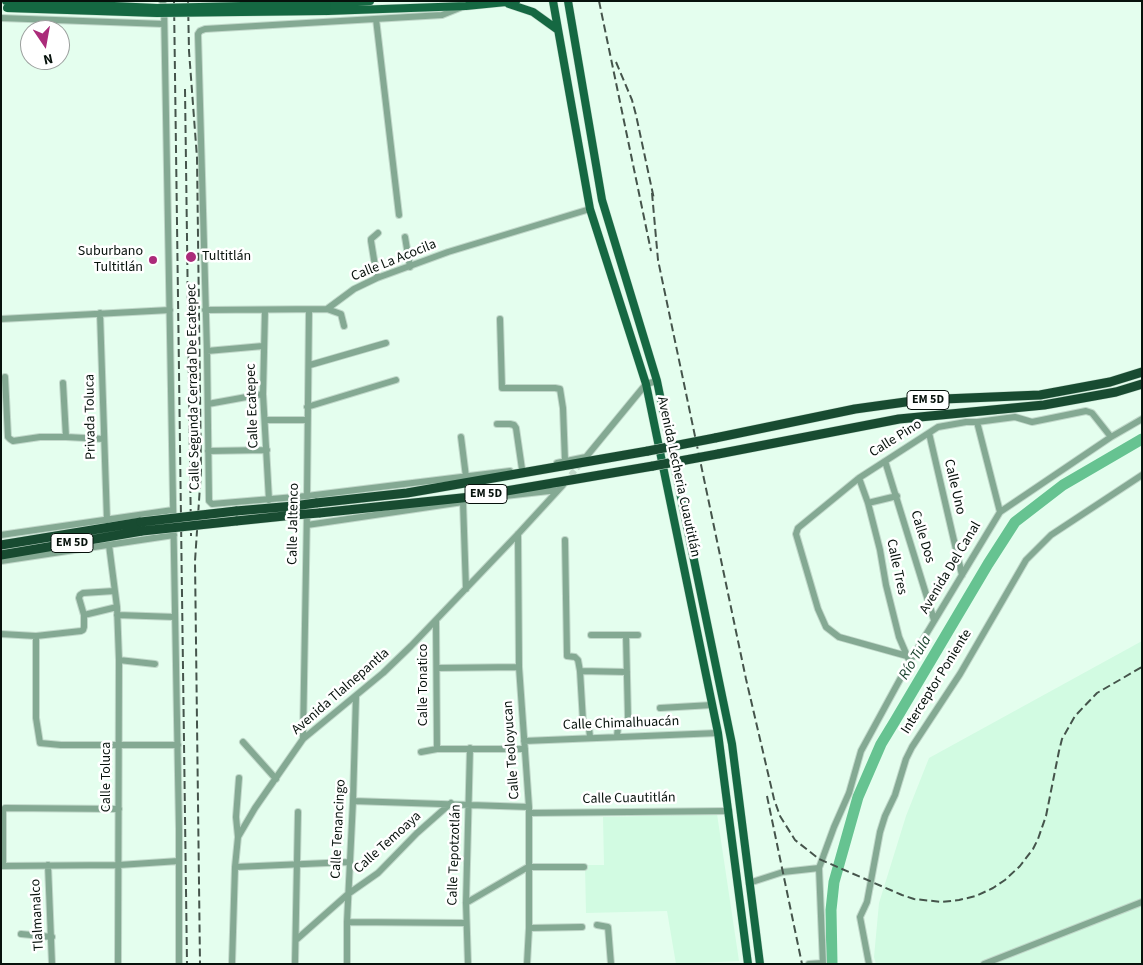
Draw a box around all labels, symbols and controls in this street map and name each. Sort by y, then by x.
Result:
north arrow [20,20,70,70]
text: N [41,48,55,69]
street label: Calle La Acocila [349,236,439,286]
place label: Suburbano Tultitlán [78,244,143,276]
place label: Tultitlán [202,249,251,265]
marker: Tultitlán [184,250,198,264]
marker: Suburbano Tultitlán [147,254,159,266]
street label: Calle Segunda Cerrada De Ecatepec [184,284,204,490]
street label: Calle Ecatepec [243,363,263,449]
street label: Privada Toluca [82,374,100,460]
road number: EM 5D [907,390,949,410]
street label: Avenida Lecheria Cuautitlán [653,395,703,559]
street label: Calle Pino [867,416,925,462]
street label: Calle Uno [939,458,969,516]
street label: Calle Jaltenco [285,483,303,565]
road number: EM 5D [465,484,507,504]
street label: Calle Dos [906,509,938,565]
street label: Avenida Del Canal [917,519,985,617]
road number: EM 5D [51,534,93,552]
street label: Calle Tres [882,538,910,596]
street label: Interceptor Poniente [898,627,976,737]
water label: Río Tula [896,633,936,683]
street label: Calle Tonatico [416,644,432,726]
street label: Avenida Tlalnepantla [289,645,393,739]
street label: Calle Teoloyucan [500,700,524,800]
street label: Calle Chimalhuacán [563,714,679,734]
street label: Calle Toluca [99,742,115,812]
street label: Calle Tenancingo [328,779,350,879]
street label: Calle Cuautitlán [582,790,676,808]
street label: Calle Tepotzotlán [445,804,465,906]
street label: Calle Temoaya [351,808,425,878]
street label: Tlalmanalco [28,878,48,952]

